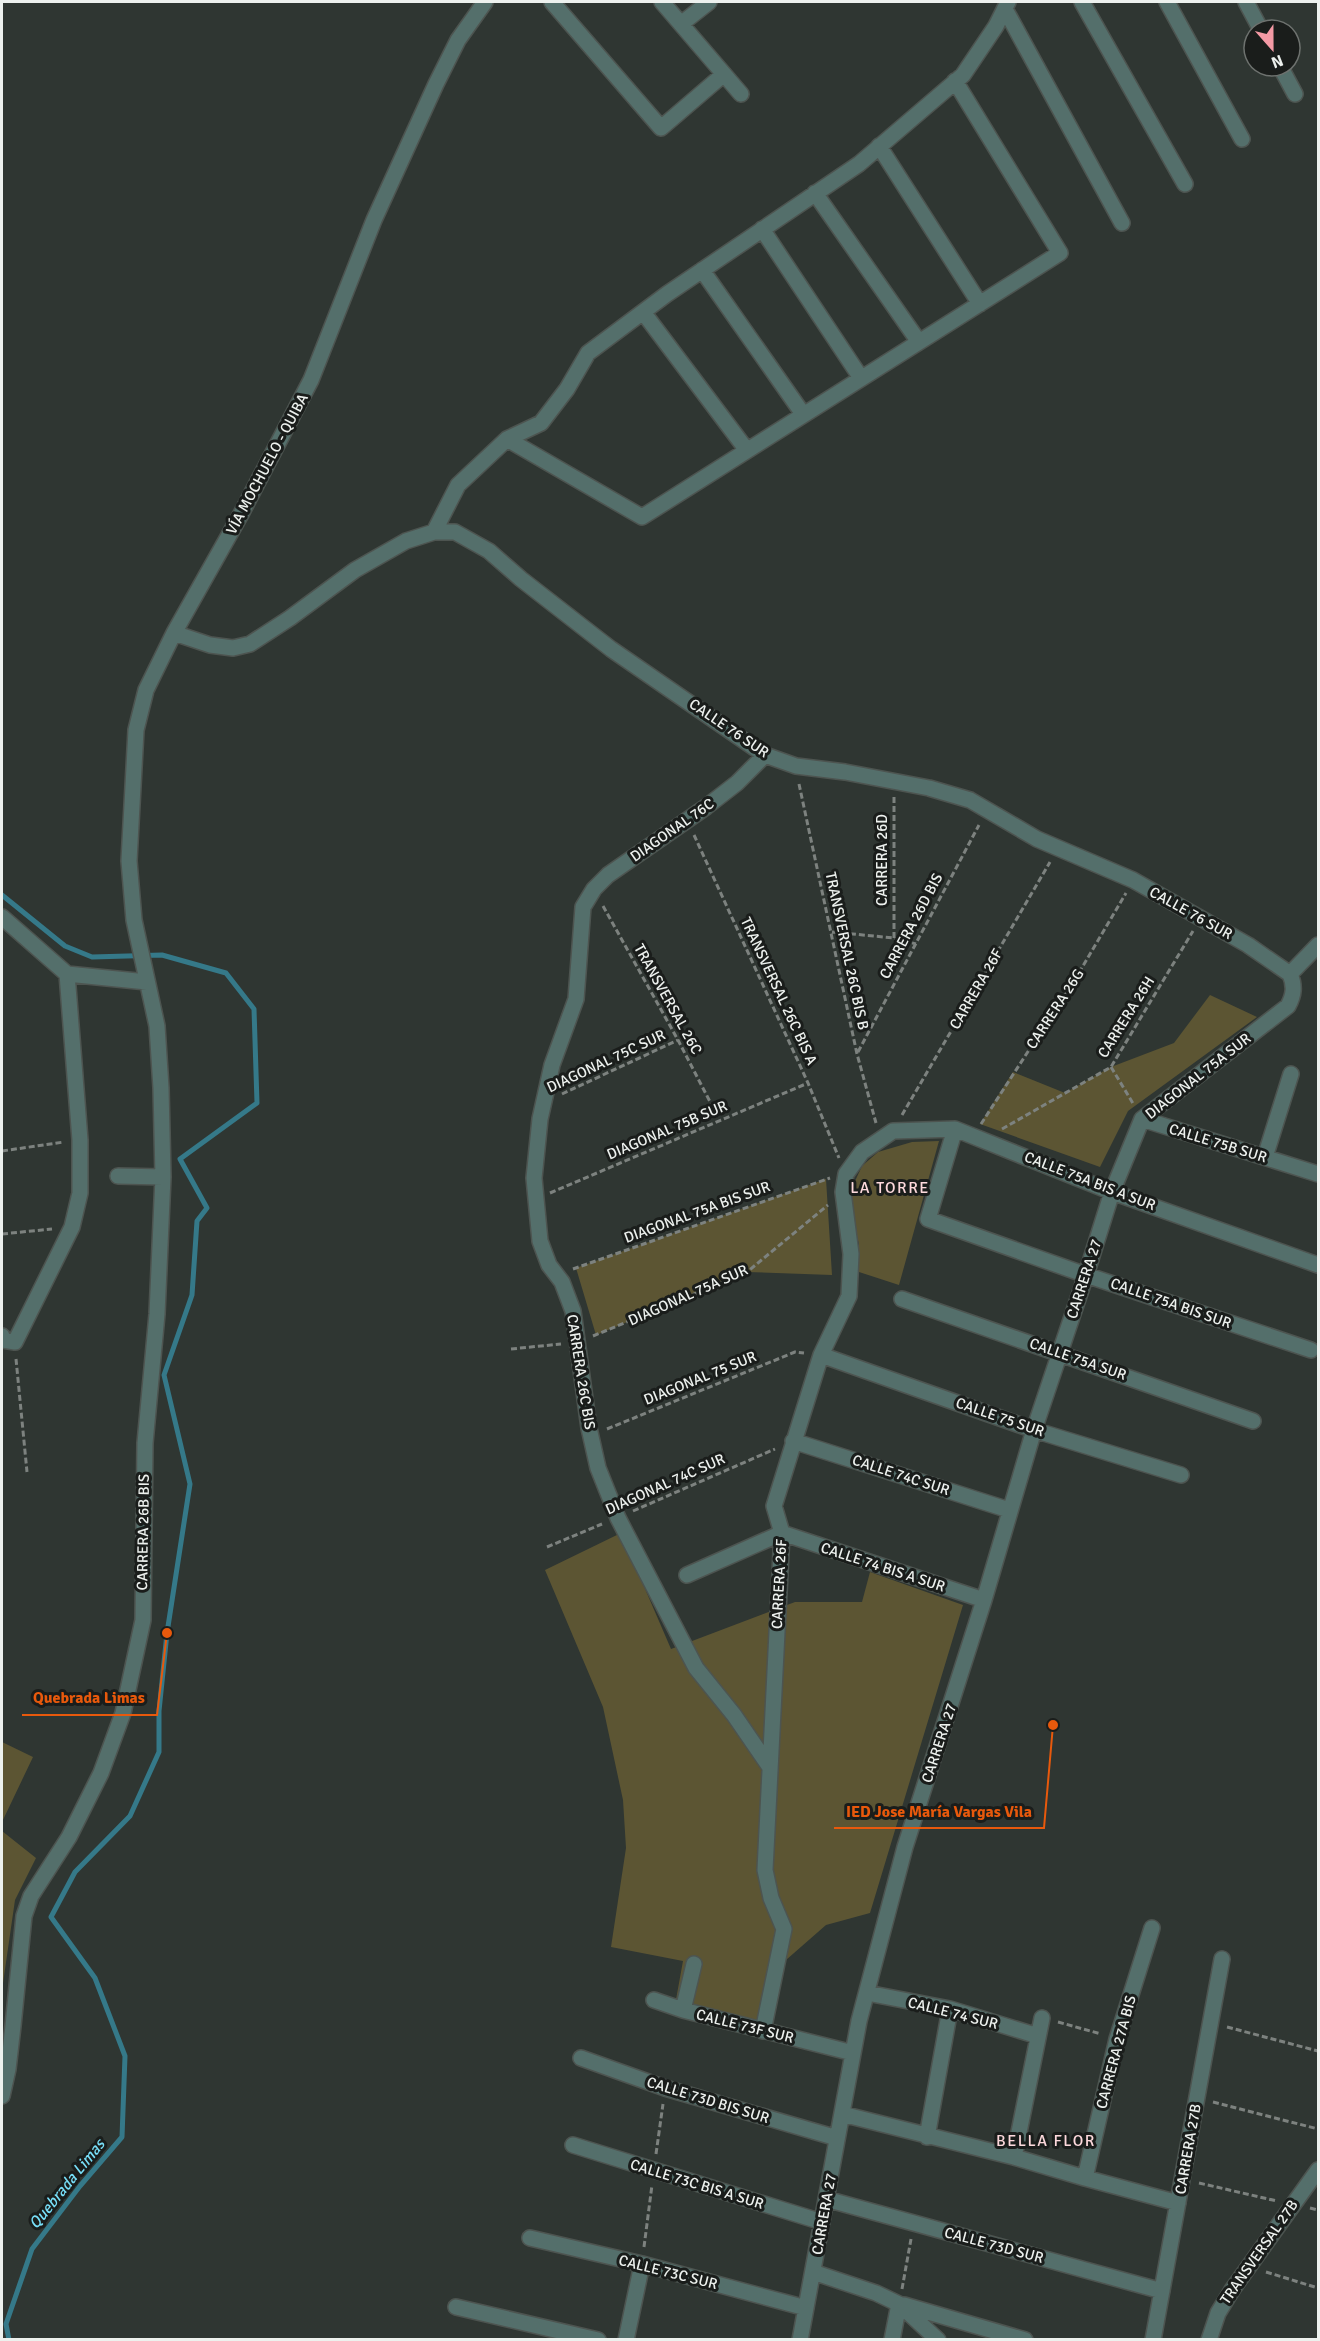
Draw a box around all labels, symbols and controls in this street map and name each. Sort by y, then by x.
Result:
north arrow [1242,18,1302,78]
text: N [1268,50,1286,72]
street label: VÍA MOCHUELO - QUIBA [221,390,312,537]
street label: CALLE 76 SUR [686,695,772,761]
street label: DIAGONAL 76C [627,794,717,866]
street label: CARRERA 26D [873,814,891,906]
street label: TRANSVERSAL 26C BIS B [821,870,873,1032]
street label: CARRERA 26D BIS [876,870,946,982]
street label: CALLE 76 SUR [1146,883,1236,943]
street label: TRANSVERSAL 26C BIS A [737,914,821,1068]
street label: TRANSVERSAL 26C [630,941,706,1057]
street label: CARRERA 26F [946,945,1006,1033]
street label: CARRERA 26G [1022,965,1088,1053]
street label: CARRERA 26H [1094,973,1158,1061]
street label: DIAGONAL 75C SUR [544,1026,668,1096]
street label: DIAGONAL 75A SUR [1142,1029,1254,1123]
street label: DIAGONAL 75B SUR [604,1097,730,1163]
street label: CALLE 75B SUR [1167,1120,1269,1166]
street label: CALLE 75A BIS A SUR [1022,1148,1158,1214]
street label: DIAGONAL 75A BIS SUR [622,1177,772,1247]
district label: LA TORRE [850,1178,930,1198]
street label: CARRERA 27 [1063,1237,1105,1321]
street label: DIAGONAL 75A SUR [625,1261,751,1329]
street label: CALLE 75A BIS SUR [1108,1274,1234,1332]
street label: CARRERA 26C BIS [563,1313,599,1431]
street label: CALLE 75A SUR [1027,1334,1129,1384]
street label: DIAGONAL 75 SUR [641,1347,759,1409]
street label: CALLE 75 SUR [953,1393,1047,1441]
street label: DIAGONAL 74C SUR [602,1450,728,1518]
street label: CALLE 74C SUR [850,1451,952,1499]
street label: CARRERA 26B BIS [133,1474,153,1590]
street label: CARRERA 26F [768,1538,790,1630]
street label: CALLE 74 BIS A SUR [818,1538,948,1596]
callout: Quebrada Limas [22,1681,157,1715]
text: Quebrada Limas [33,1688,145,1708]
street label: CARRERA 27 [918,1701,960,1785]
callout: IED Jose María Vargas Vila [834,1794,1044,1828]
text: IED Jose María Vargas Vila [846,1802,1032,1822]
street label: CALLE 74 SUR [906,1993,1000,2033]
street label: CARRERA 27A BIS [1092,1993,1140,2111]
street label: CALLE 73F SUR [694,2005,796,2047]
street label: CALLE 73D BIS SUR [645,2073,771,2127]
street label: CARRERA 27B [1171,2102,1205,2196]
district label: BELLA FLOR [996,2131,1096,2151]
water label: Quebrada Limas [25,2134,111,2233]
street label: CALLE 73C BIS A SUR [628,2155,766,2213]
street label: CARRERA 27 [808,2172,840,2256]
street label: TRANSVERSAL 27B [1216,2196,1302,2308]
street label: CALLE 73D SUR [942,2223,1046,2267]
street label: CALLE 73C SUR [617,2251,719,2293]

